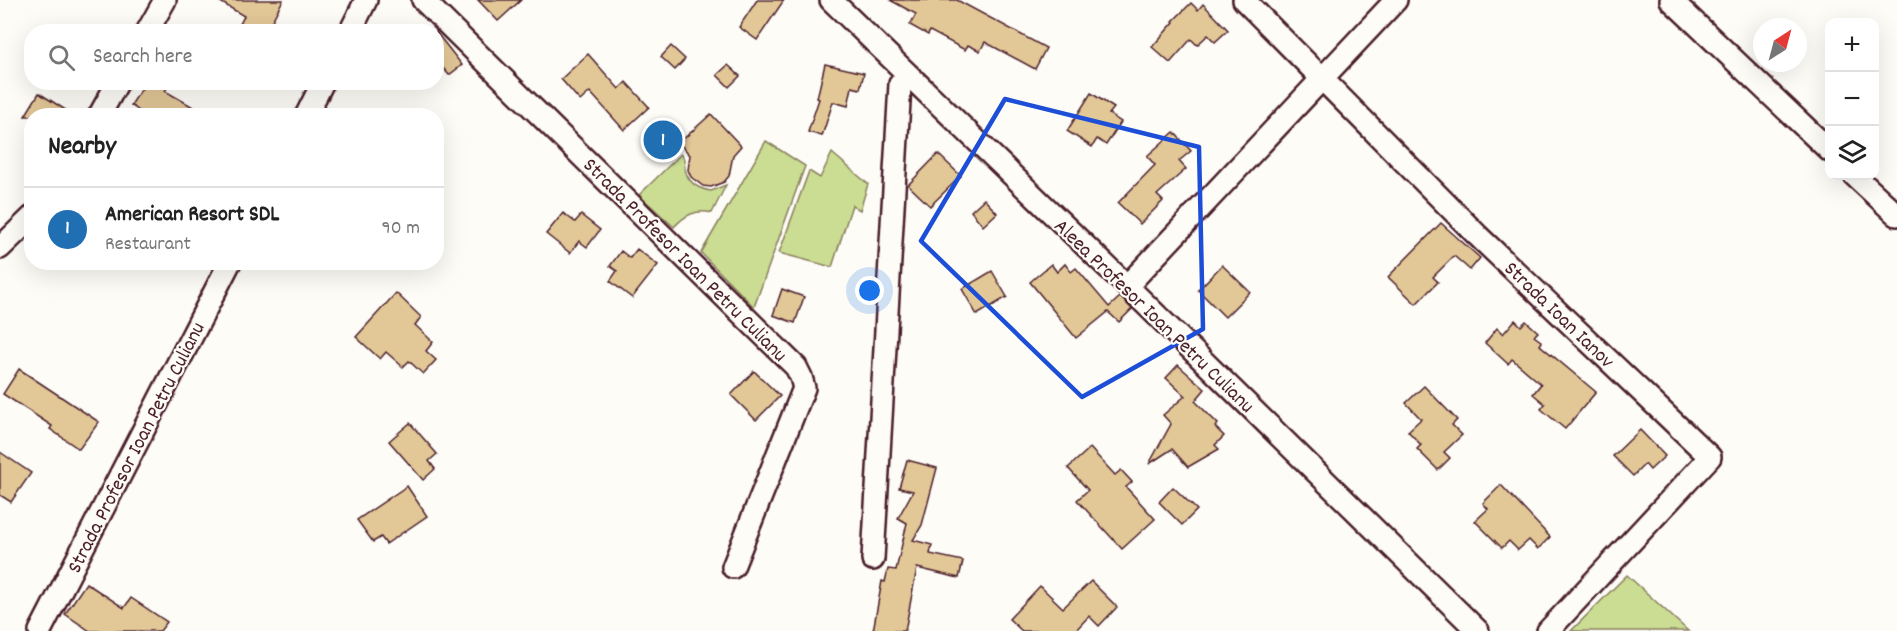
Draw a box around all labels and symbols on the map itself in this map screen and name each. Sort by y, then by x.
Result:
north arrow [1753,18,1807,72]
pin: 1 [644,118,682,162]
street label: Strada Profesor Ioan Petru Culianu [575,152,793,370]
street label: Aleea Profesor Ioan Petru Culianu [1046,213,1260,421]
street label: Strada Ioan Ianov [1496,256,1620,377]
your location [855,276,884,305]
street label: Strada Profesor Ioan Petru Culianu [61,317,214,579]

